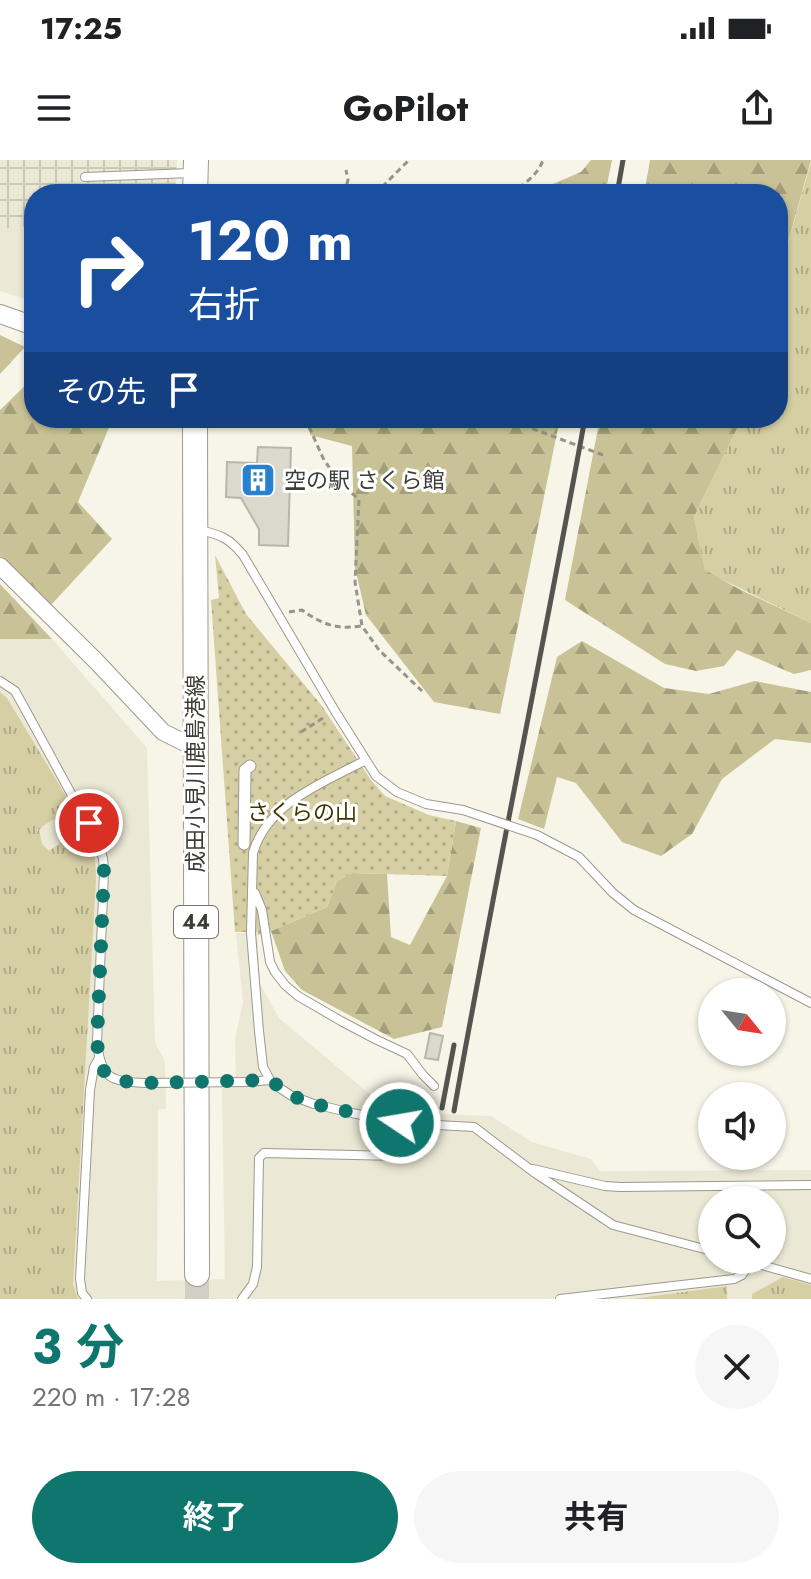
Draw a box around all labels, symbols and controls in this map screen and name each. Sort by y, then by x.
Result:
text: 17:25 [40,7,122,50]
text: GoPilot [343,82,468,134]
icon: menu [32,86,76,130]
icon: share [735,86,779,130]
text: 120 m [188,200,353,281]
icon: right [56,216,160,320]
text: 右折 [188,278,260,330]
icon: arrive [162,368,206,412]
text: その先 [56,370,146,413]
building icon: 空の駅 さくら館 [239,461,277,499]
place label: 空の駅 さくら館 [284,464,445,496]
street label: 成田小見川鹿島港線 [179,675,211,873]
pin [55,789,123,857]
park label: さくらの山 [247,796,357,828]
icon: arrive [67,801,111,845]
road number: 44 [174,906,218,938]
north arrow [698,978,786,1066]
map controls [698,978,786,1274]
position arrow [358,1081,442,1165]
button: sound [698,1082,786,1170]
button: search [698,1186,786,1274]
text: 3 分 [32,1313,124,1382]
button: close [695,1325,779,1409]
text: 220 m · 17:28 [32,1378,191,1416]
button: 終了 [32,1471,398,1563]
button: 共有 [414,1471,779,1563]

